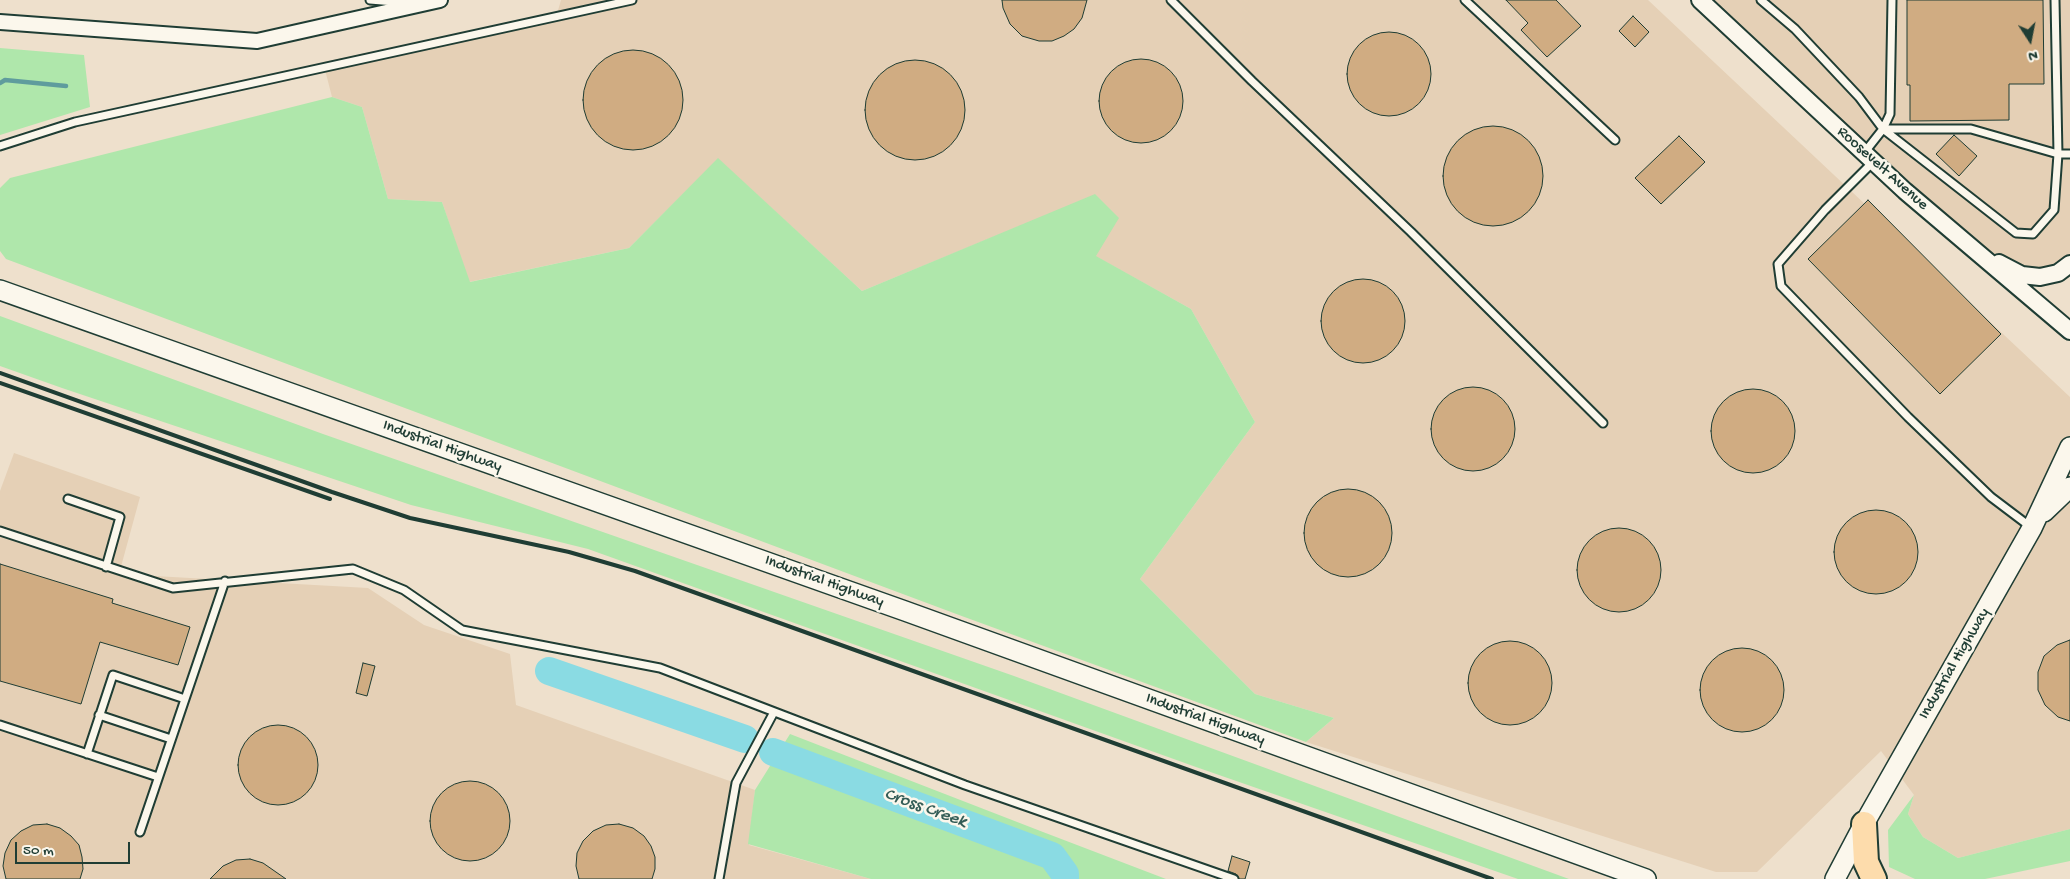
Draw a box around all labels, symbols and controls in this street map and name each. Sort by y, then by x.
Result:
north arrow [2005,15,2055,65]
text: N [2027,46,2039,64]
street label: Roosevelt Avenue [1832,123,1932,215]
street label: Industrial Highway [380,417,504,477]
street label: Industrial Highway [762,552,886,612]
street label: Industrial Highway [1915,605,1995,723]
street label: Industrial Highway [1143,690,1267,750]
water label: Cross Creek [881,784,969,834]
scale bar [18,832,132,864]
text: 50 m [23,842,54,860]

